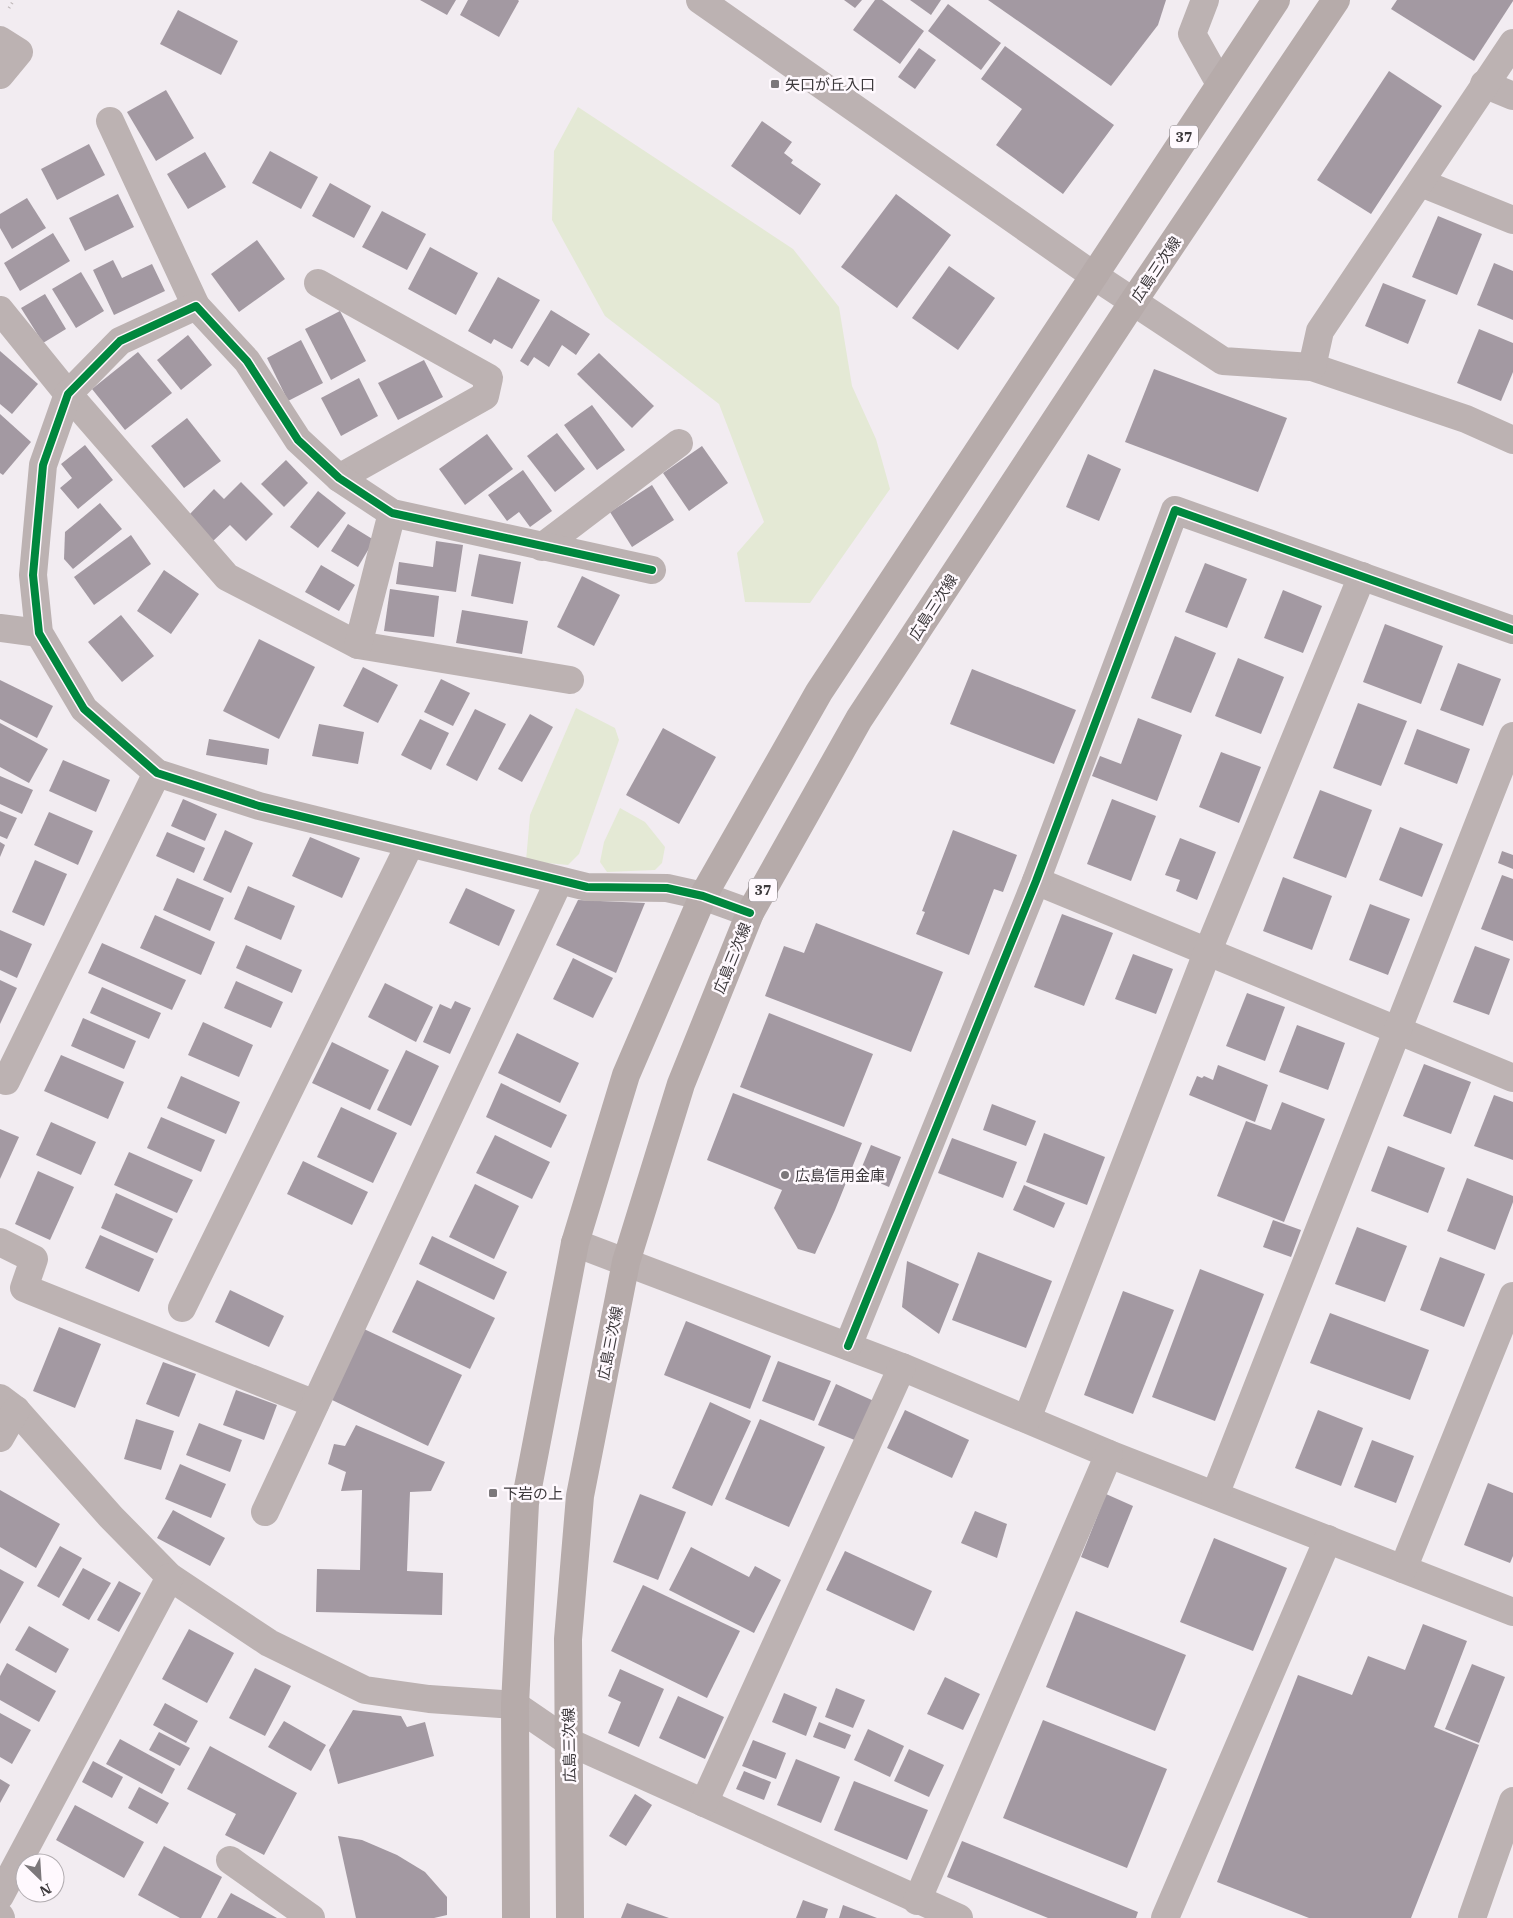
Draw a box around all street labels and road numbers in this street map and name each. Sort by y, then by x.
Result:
road number: 37 [1170,125,1198,148]
street label: 広島三次線 [1127,233,1185,305]
street label: 広島三次線 [905,570,961,644]
road number: 37 [749,878,777,902]
street label: 広島三次線 [709,920,755,996]
street label: 広島三次線 [594,1304,626,1382]
street label: 広島三次線 [559,1707,579,1783]

